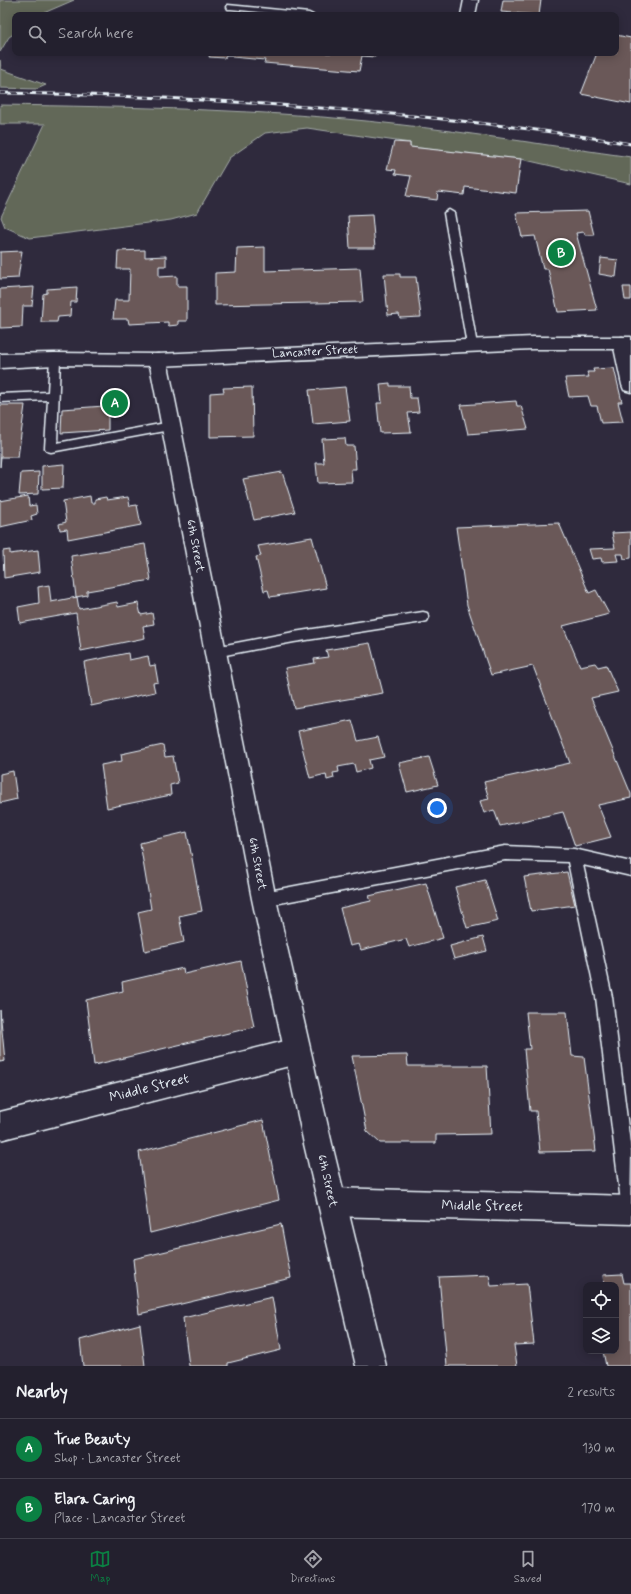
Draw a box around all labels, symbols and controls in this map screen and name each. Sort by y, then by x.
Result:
search box [12,12,619,56]
icon: search [26,23,48,45]
text: Search here [58,24,134,44]
pin: B [548,238,574,268]
street label: Lancaster Street [272,342,359,362]
pin: A [102,388,128,418]
street label: 6th Street [182,518,208,574]
your location [427,798,447,818]
street label: 6th Street [244,836,270,892]
street label: Middle Street [107,1069,191,1107]
street label: 6th Street [313,1153,341,1209]
street label: Middle Street [441,1196,523,1216]
map controls [583,1282,619,1354]
button: locate [583,1282,619,1318]
button: layers [583,1318,619,1354]
text: Nearby [16,1381,68,1403]
text: 2 results [568,1384,615,1401]
text: True Beauty [54,1430,130,1450]
text: A [25,1440,33,1457]
text: 130 m [582,1440,615,1457]
text: Shop · Lancaster Street [54,1450,181,1467]
text: Elara Caring [54,1490,135,1510]
text: B [25,1500,33,1517]
text: 170 m [581,1500,615,1517]
text: Place · Lancaster Street [54,1510,185,1527]
tab: Map [89,1548,111,1586]
tab: Directions [290,1548,335,1586]
tab: Saved [514,1548,542,1586]

